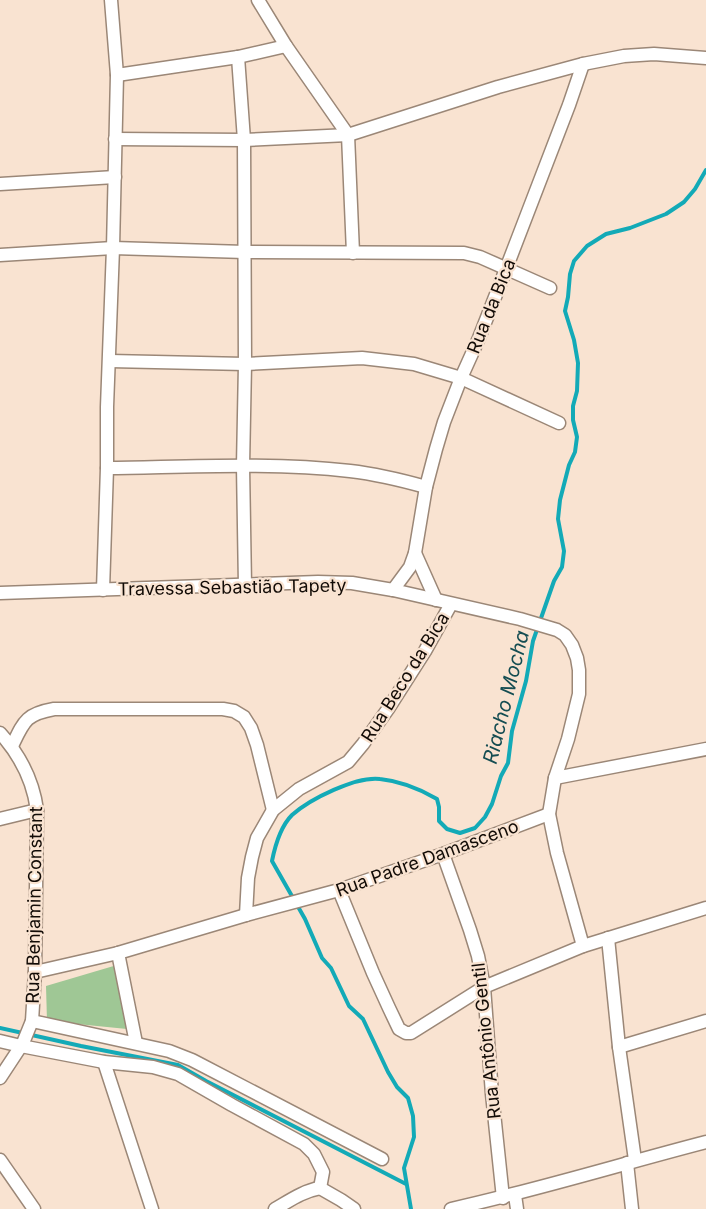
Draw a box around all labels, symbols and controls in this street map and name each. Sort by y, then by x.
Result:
street label: Rua da Bica [462,256,520,356]
street label: Travessa Sebastião Tapety [117,575,347,599]
street label: Rua Beco da Bica [357,608,453,746]
water label: Riacho Mocha [478,628,534,766]
street label: Rua Benjamin Constant [22,806,46,1004]
street label: Rua Padre Damasceno [333,815,521,901]
street label: Rua Antônio Gentil [467,962,505,1120]

